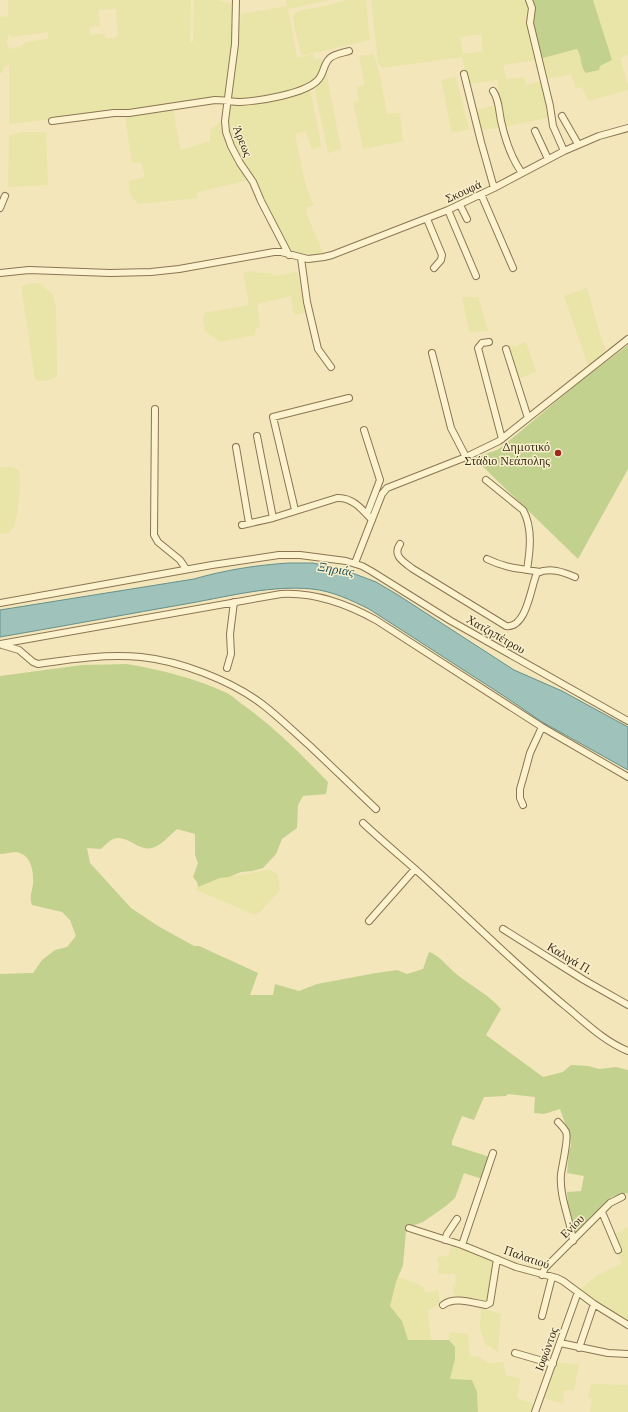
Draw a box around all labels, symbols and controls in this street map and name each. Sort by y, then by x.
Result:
street label: Άρεως [230,123,256,159]
street label: Σκουφά [443,176,484,206]
place label: Δημοτικό Στάδιο Νεάπολης [464,439,550,468]
marker: Δημοτικό Στάδιο Νεάπολης [553,448,563,458]
water label: Ξηριάς [317,558,356,580]
street label: Χατζηπέτρου [464,611,528,657]
street label: Καλιγά Π. [545,939,595,977]
street label: Ενίου [557,1211,587,1241]
street label: Παλατιού [502,1242,552,1272]
street label: Ιοφώντος [531,1325,561,1373]

